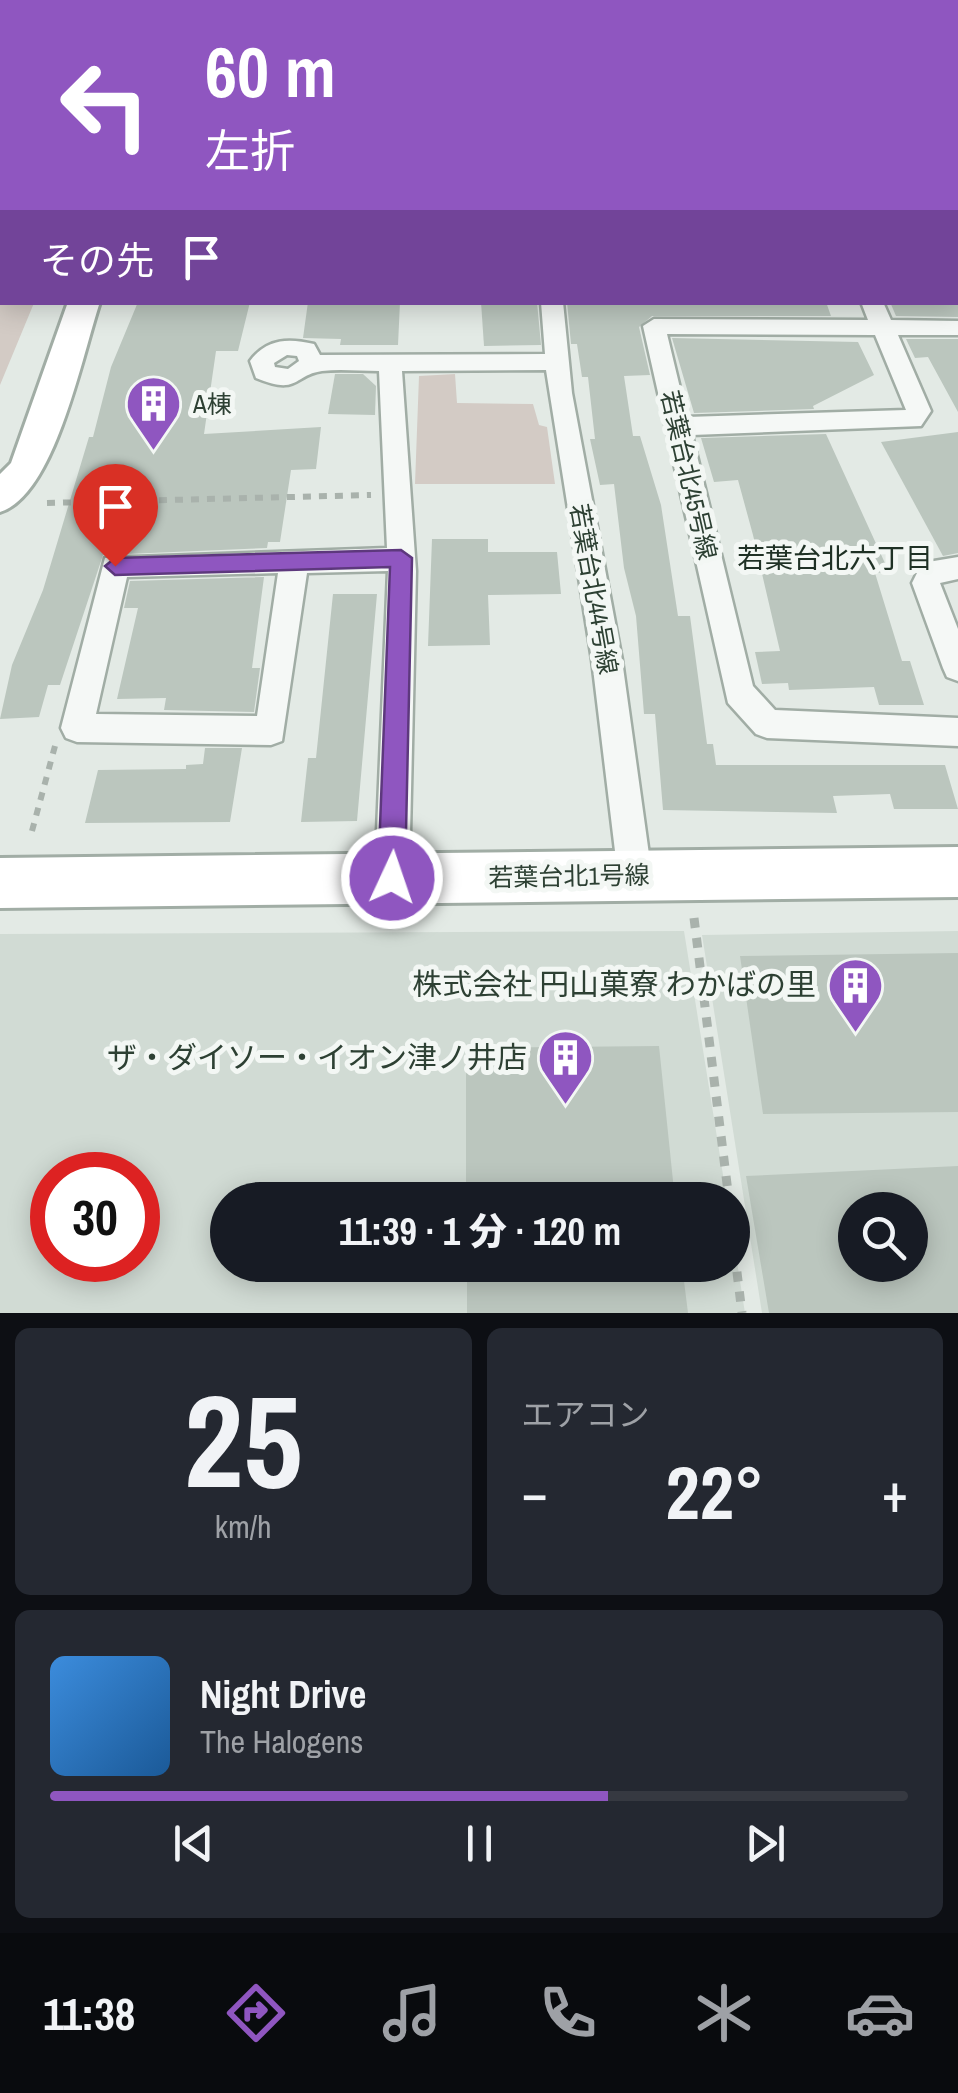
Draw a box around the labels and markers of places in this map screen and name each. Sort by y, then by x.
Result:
building icon: A棟 [124,374,184,453]
place label: A棟 [192,387,232,421]
pin [73,464,158,567]
building icon: 株式会社 円山菓寮 わかばの里 [825,955,885,1034]
place label: 株式会社 円山菓寮 わかばの里 [412,964,816,1004]
building icon: ザ・ダイソー・イオン津ノ井店 [536,1028,596,1107]
place label: ザ・ダイソー・イオン津ノ井店 [107,1037,527,1077]

